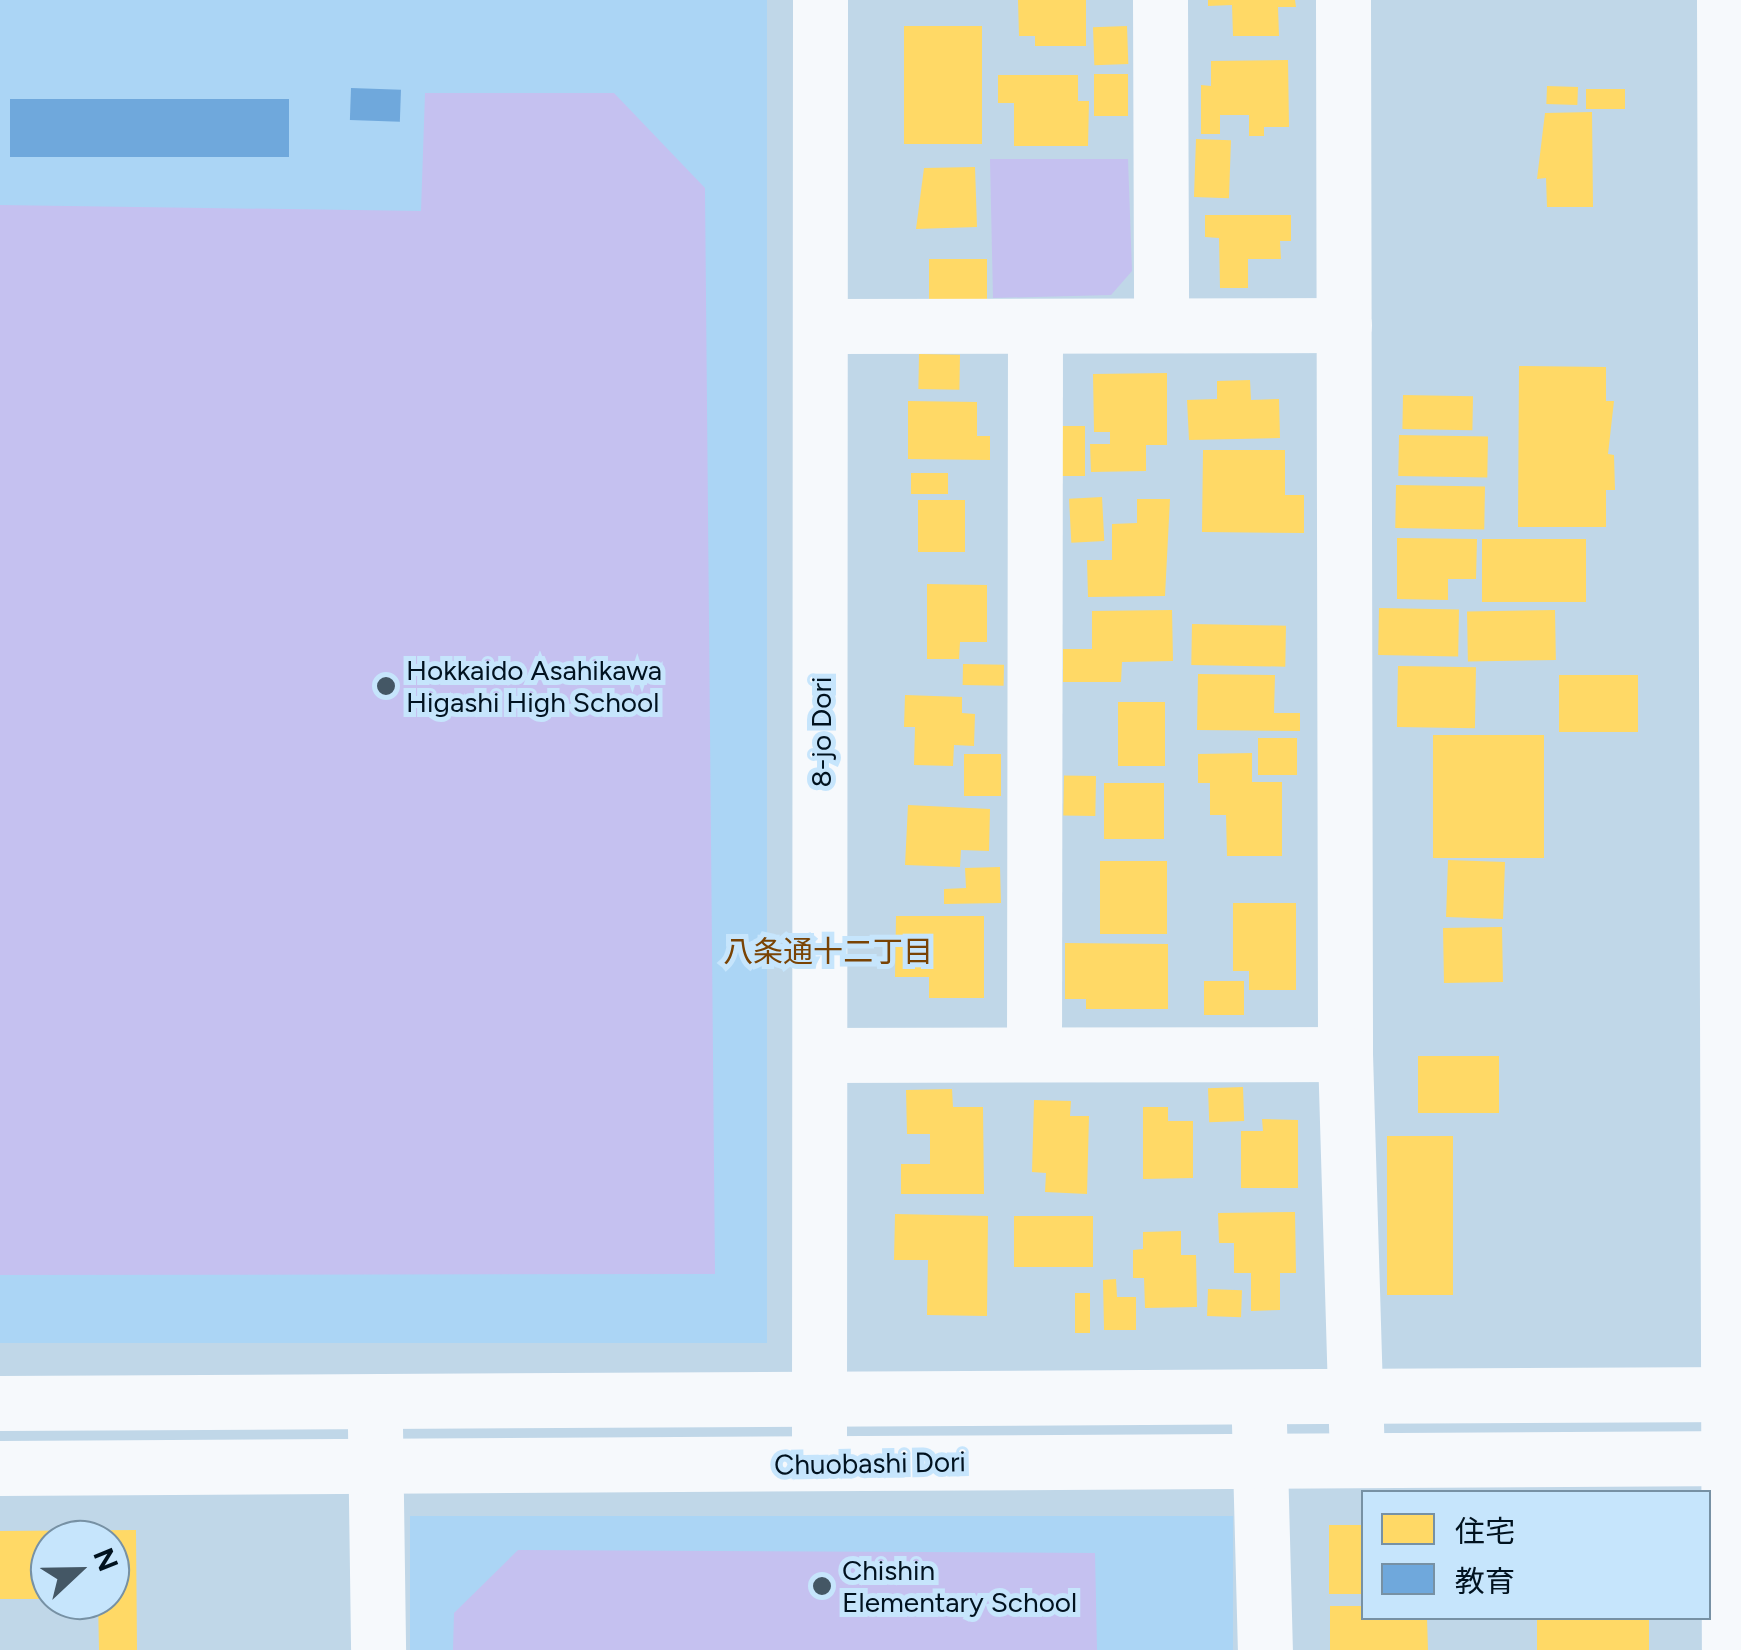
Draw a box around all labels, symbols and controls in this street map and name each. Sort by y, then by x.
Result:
place label: Hokkaido Asahikawa Higashi High School [406,653,662,719]
marker: Hokkaido Asahikawa Higashi High School [375,675,397,697]
street label: 8-jo Dori [804,676,838,788]
district label: 八条通十二丁目 [723,934,933,970]
street label: Chuobashi Dori [774,1445,966,1481]
legend [1361,1490,1711,1620]
text: 住宅 [1455,1513,1515,1550]
north arrow [30,1520,130,1620]
text: N [86,1543,126,1576]
place label: Chishin Elementary School [842,1553,1077,1619]
text: 教育 [1455,1563,1515,1600]
marker: Chishin Elementary School [811,1575,833,1597]

